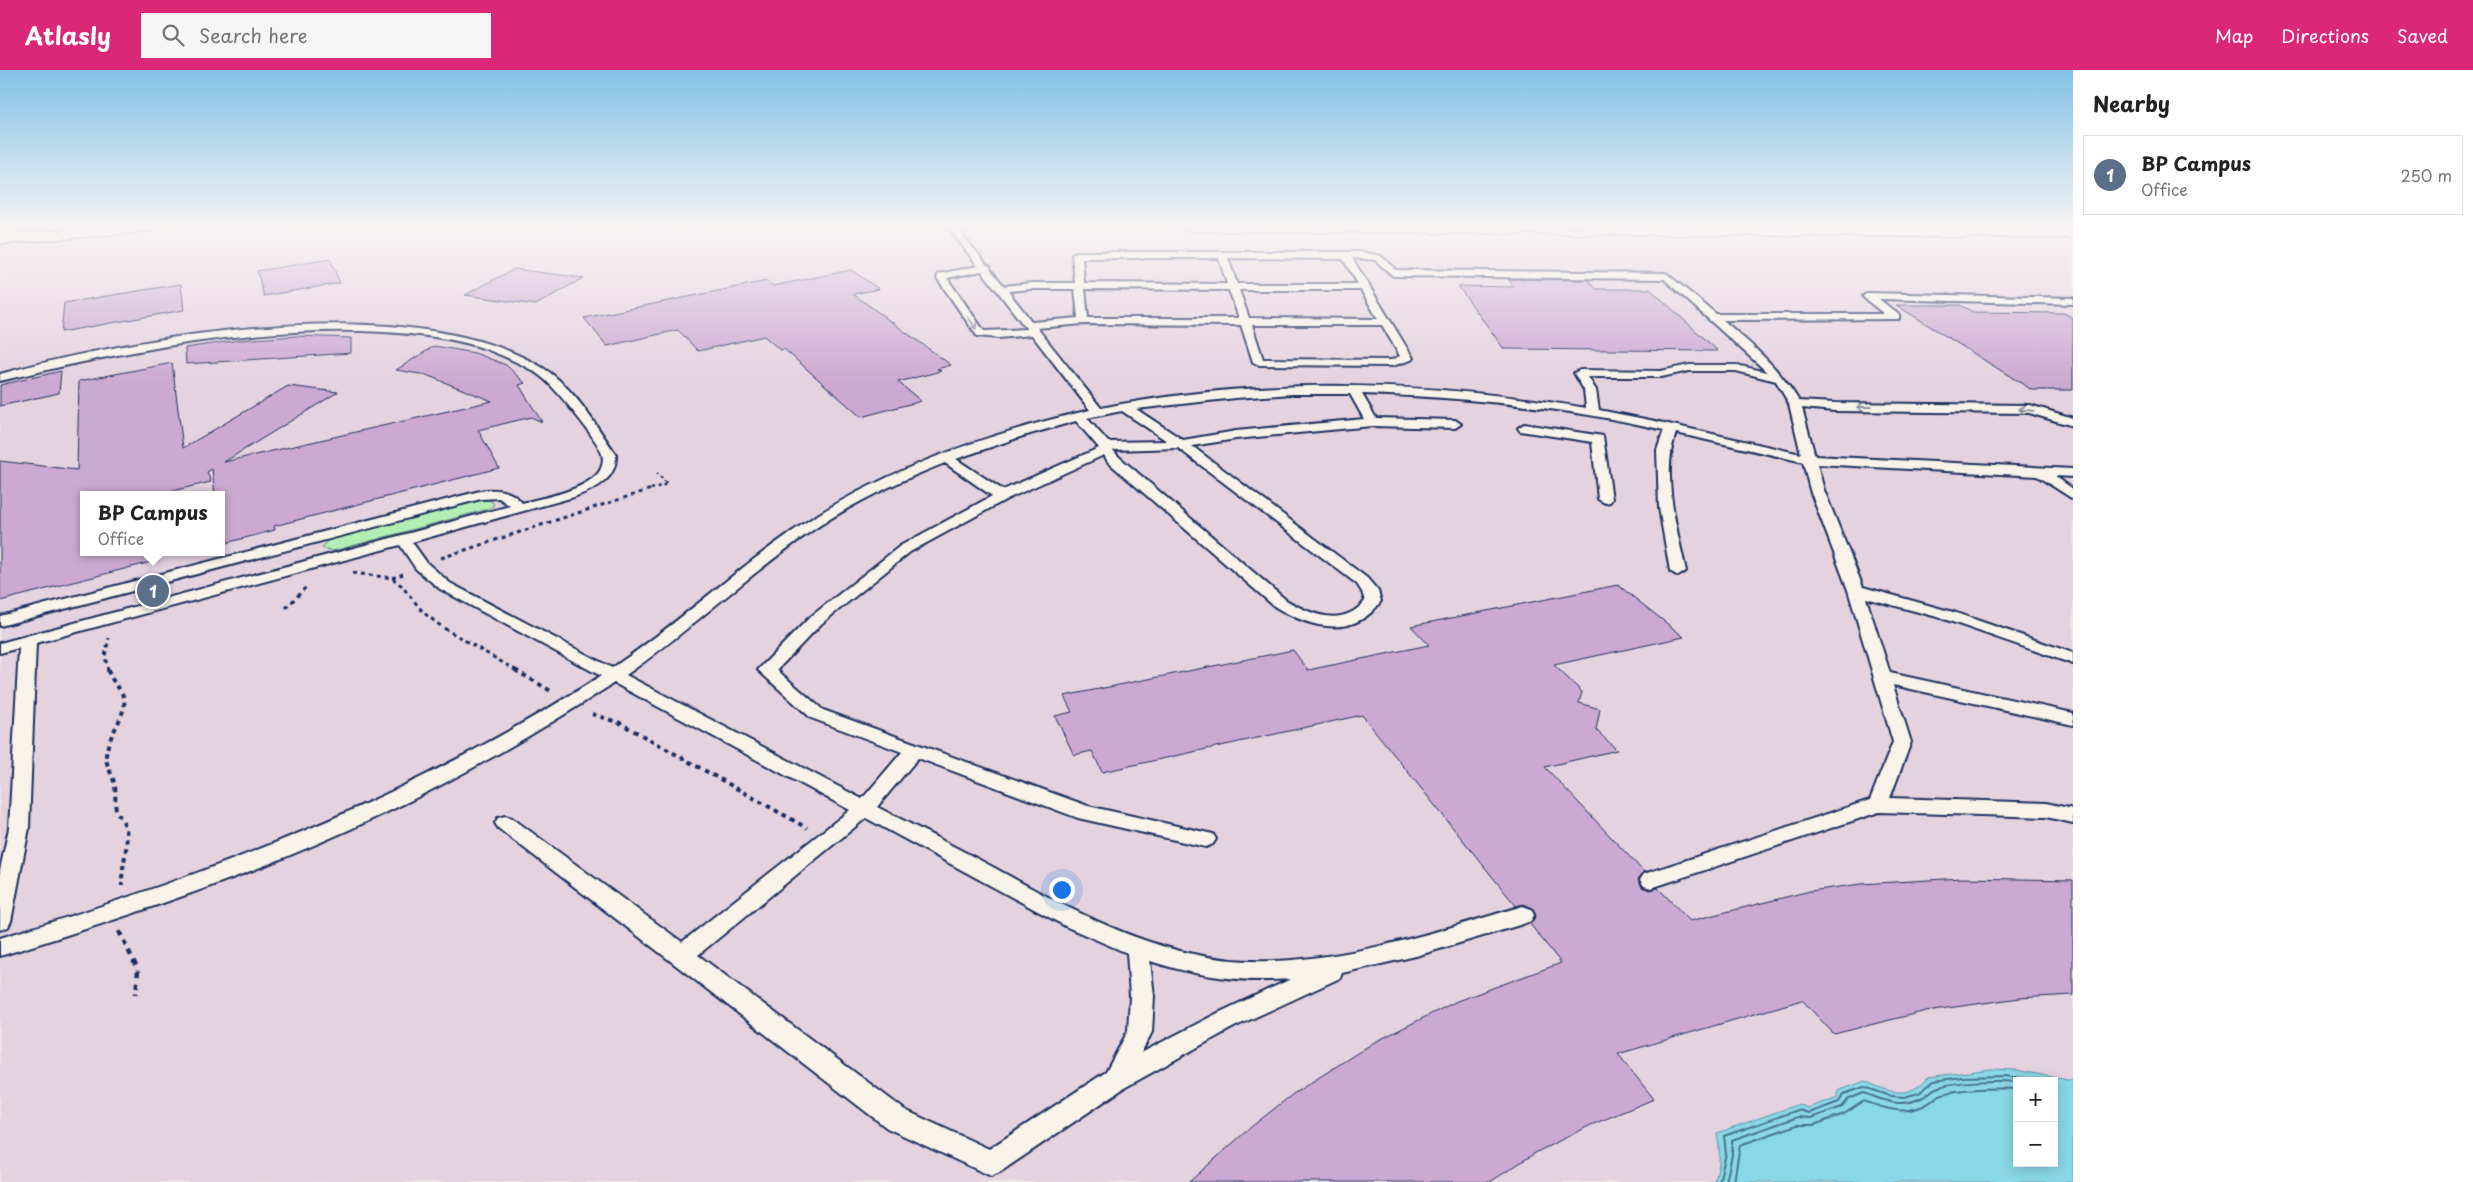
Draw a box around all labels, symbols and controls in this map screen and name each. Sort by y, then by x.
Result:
search box [141,13,491,58]
text: Atlasly [25,17,111,53]
icon: search [159,21,187,49]
text: Search here [199,21,308,49]
text: Map [2215,22,2253,49]
text: Directions [2281,22,2369,49]
text: Saved [2397,22,2448,49]
text: Nearby [2093,87,2170,119]
text: BP Campus [2141,149,2251,177]
text: 1 [2106,163,2114,187]
text: 250 m [2401,163,2452,187]
text: Office [2141,177,2188,201]
one-way arrow [967,315,977,329]
one-way arrow [1856,402,1872,412]
one-way arrow [2018,404,2034,414]
popup [80,491,225,556]
text: BP Campus [98,498,208,526]
text: Office [98,526,144,550]
pin: 1 [137,572,169,610]
your location [1049,877,1075,903]
map controls [2013,1077,2058,1167]
button: + [2013,1077,2058,1122]
button: − [2013,1122,2058,1167]

